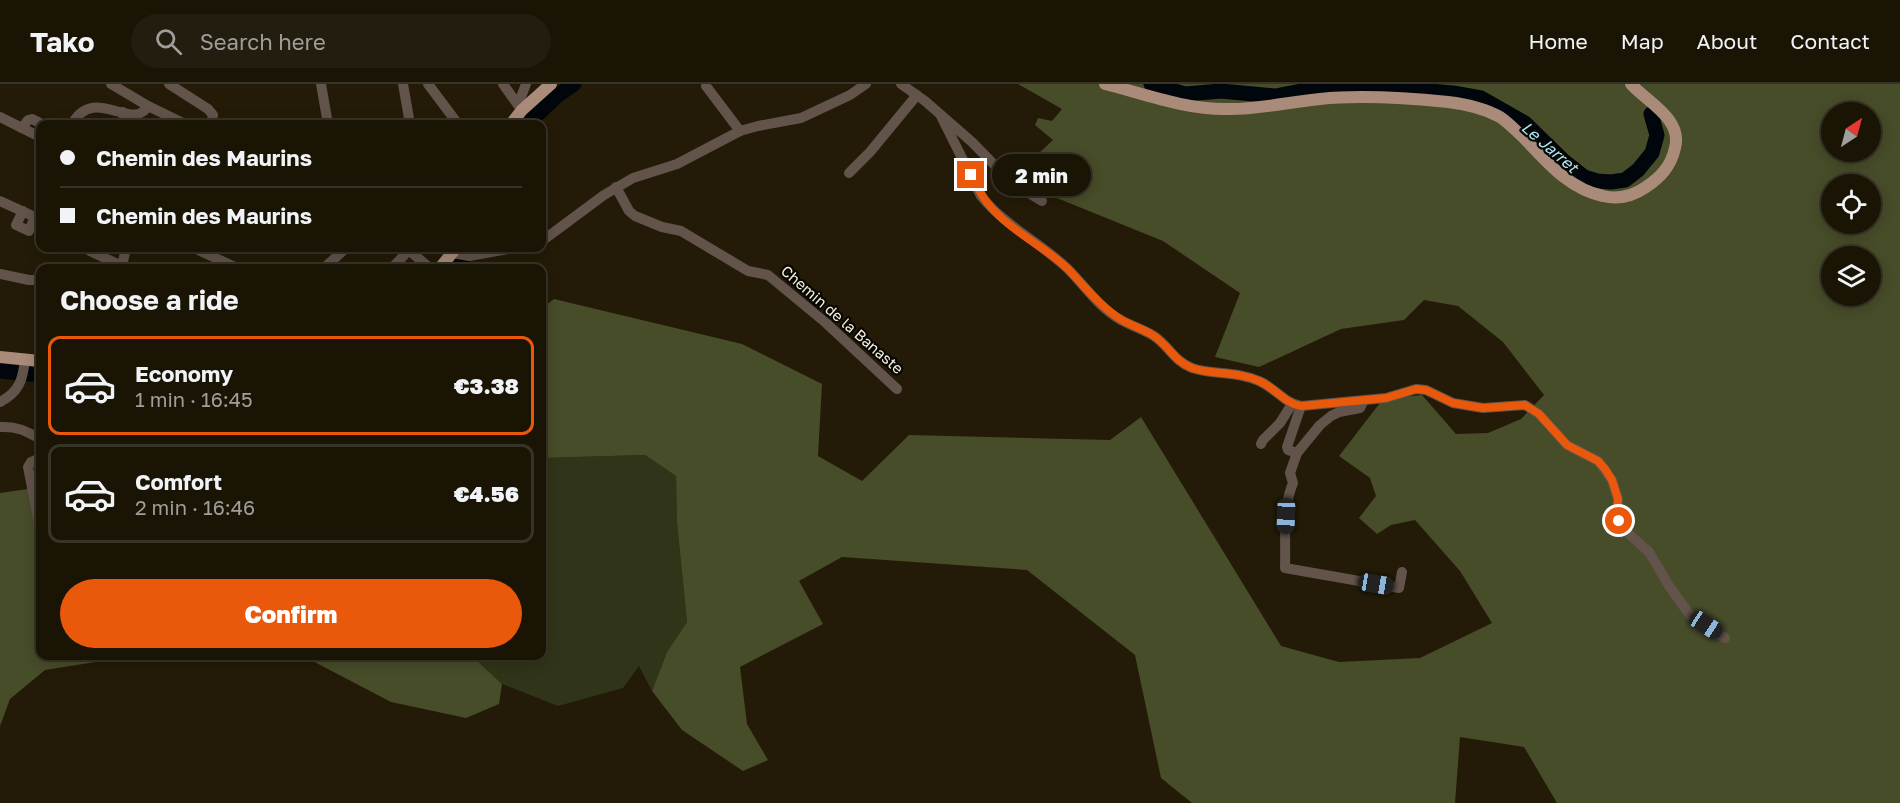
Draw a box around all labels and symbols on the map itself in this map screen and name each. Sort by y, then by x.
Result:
north arrow [1821,102,1881,162]
water label: Le Jarret [1518,117,1583,178]
callout: 2 min [992,154,1091,196]
route end [957,161,984,188]
street label: Chemin de la Banaste [778,261,908,377]
car [1276,498,1296,534]
route start [1605,507,1632,534]
car [1357,572,1395,596]
car [1686,608,1726,642]

